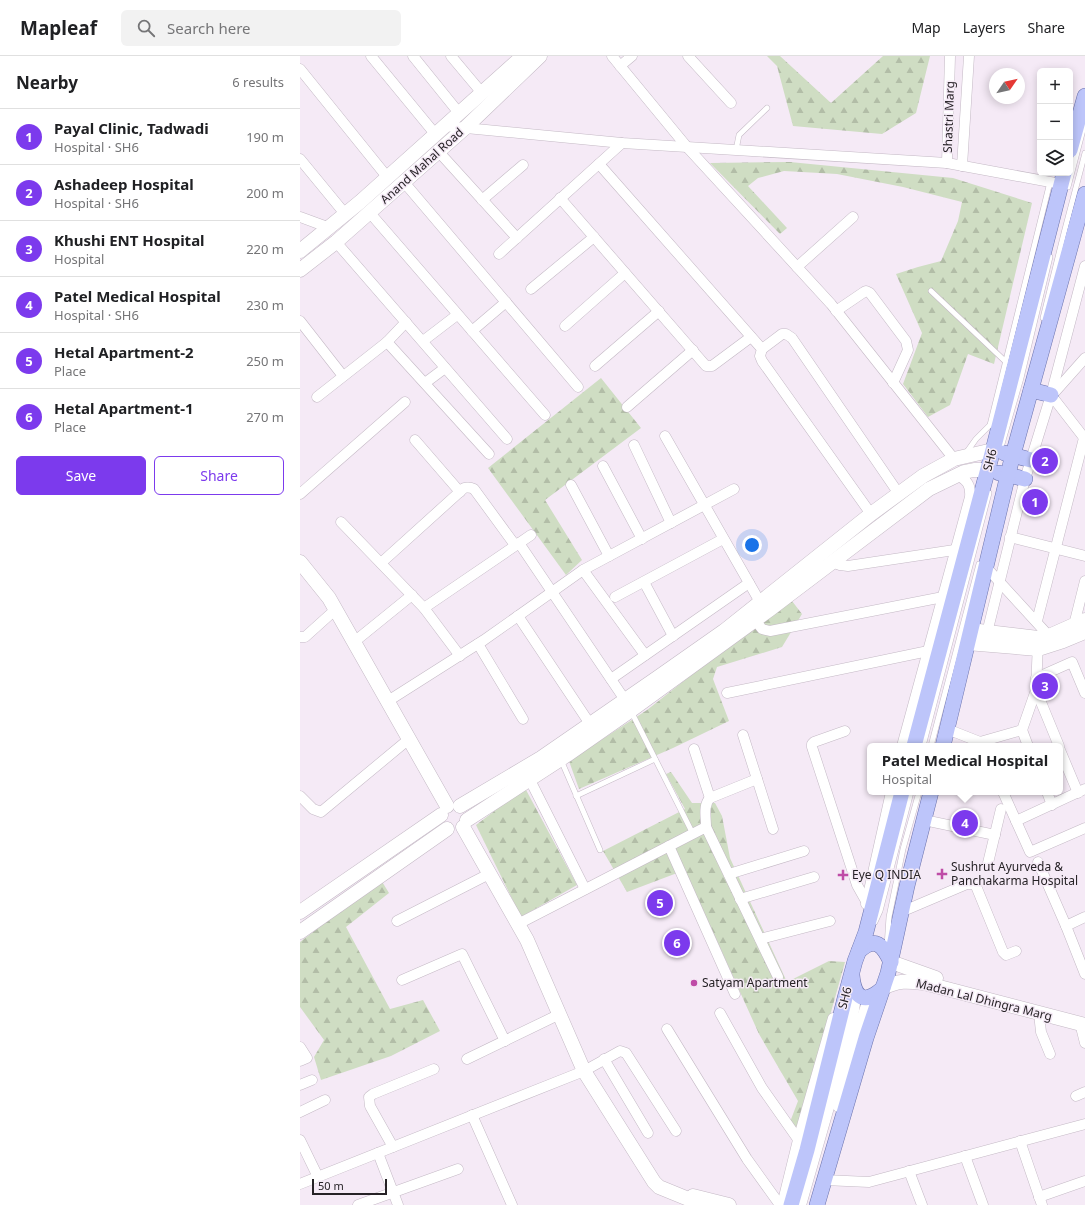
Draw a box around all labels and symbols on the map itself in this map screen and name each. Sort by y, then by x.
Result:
north arrow [989,68,1025,104]
street label: Shastri Marg [939,81,958,153]
street label: Anand Mahal Road [376,124,467,208]
pin: 2 [1032,446,1058,476]
street label: SH6 [978,447,1001,473]
pin: 1 [1022,487,1048,517]
your location [742,535,762,555]
pin: 3 [1032,671,1058,701]
pin: 4 [952,808,978,838]
place label: Sushrut Ayurveda & Panchakarma Hospital [951,858,1078,889]
place label: Eye Q INDIA [852,866,921,883]
marker: Sushrut Ayurveda & Panchakarma Hospital [936,868,948,880]
marker: Eye Q INDIA [837,869,849,881]
pin: 5 [647,888,673,918]
pin: 6 [664,928,690,958]
place label: Satyam Apartment [702,974,808,991]
street label: Madan Lal Dhingra Marg [914,974,1054,1025]
marker: Satyam Apartment [689,978,699,988]
street label: SH6 [833,985,856,1011]
scale bar [312,1177,387,1196]

